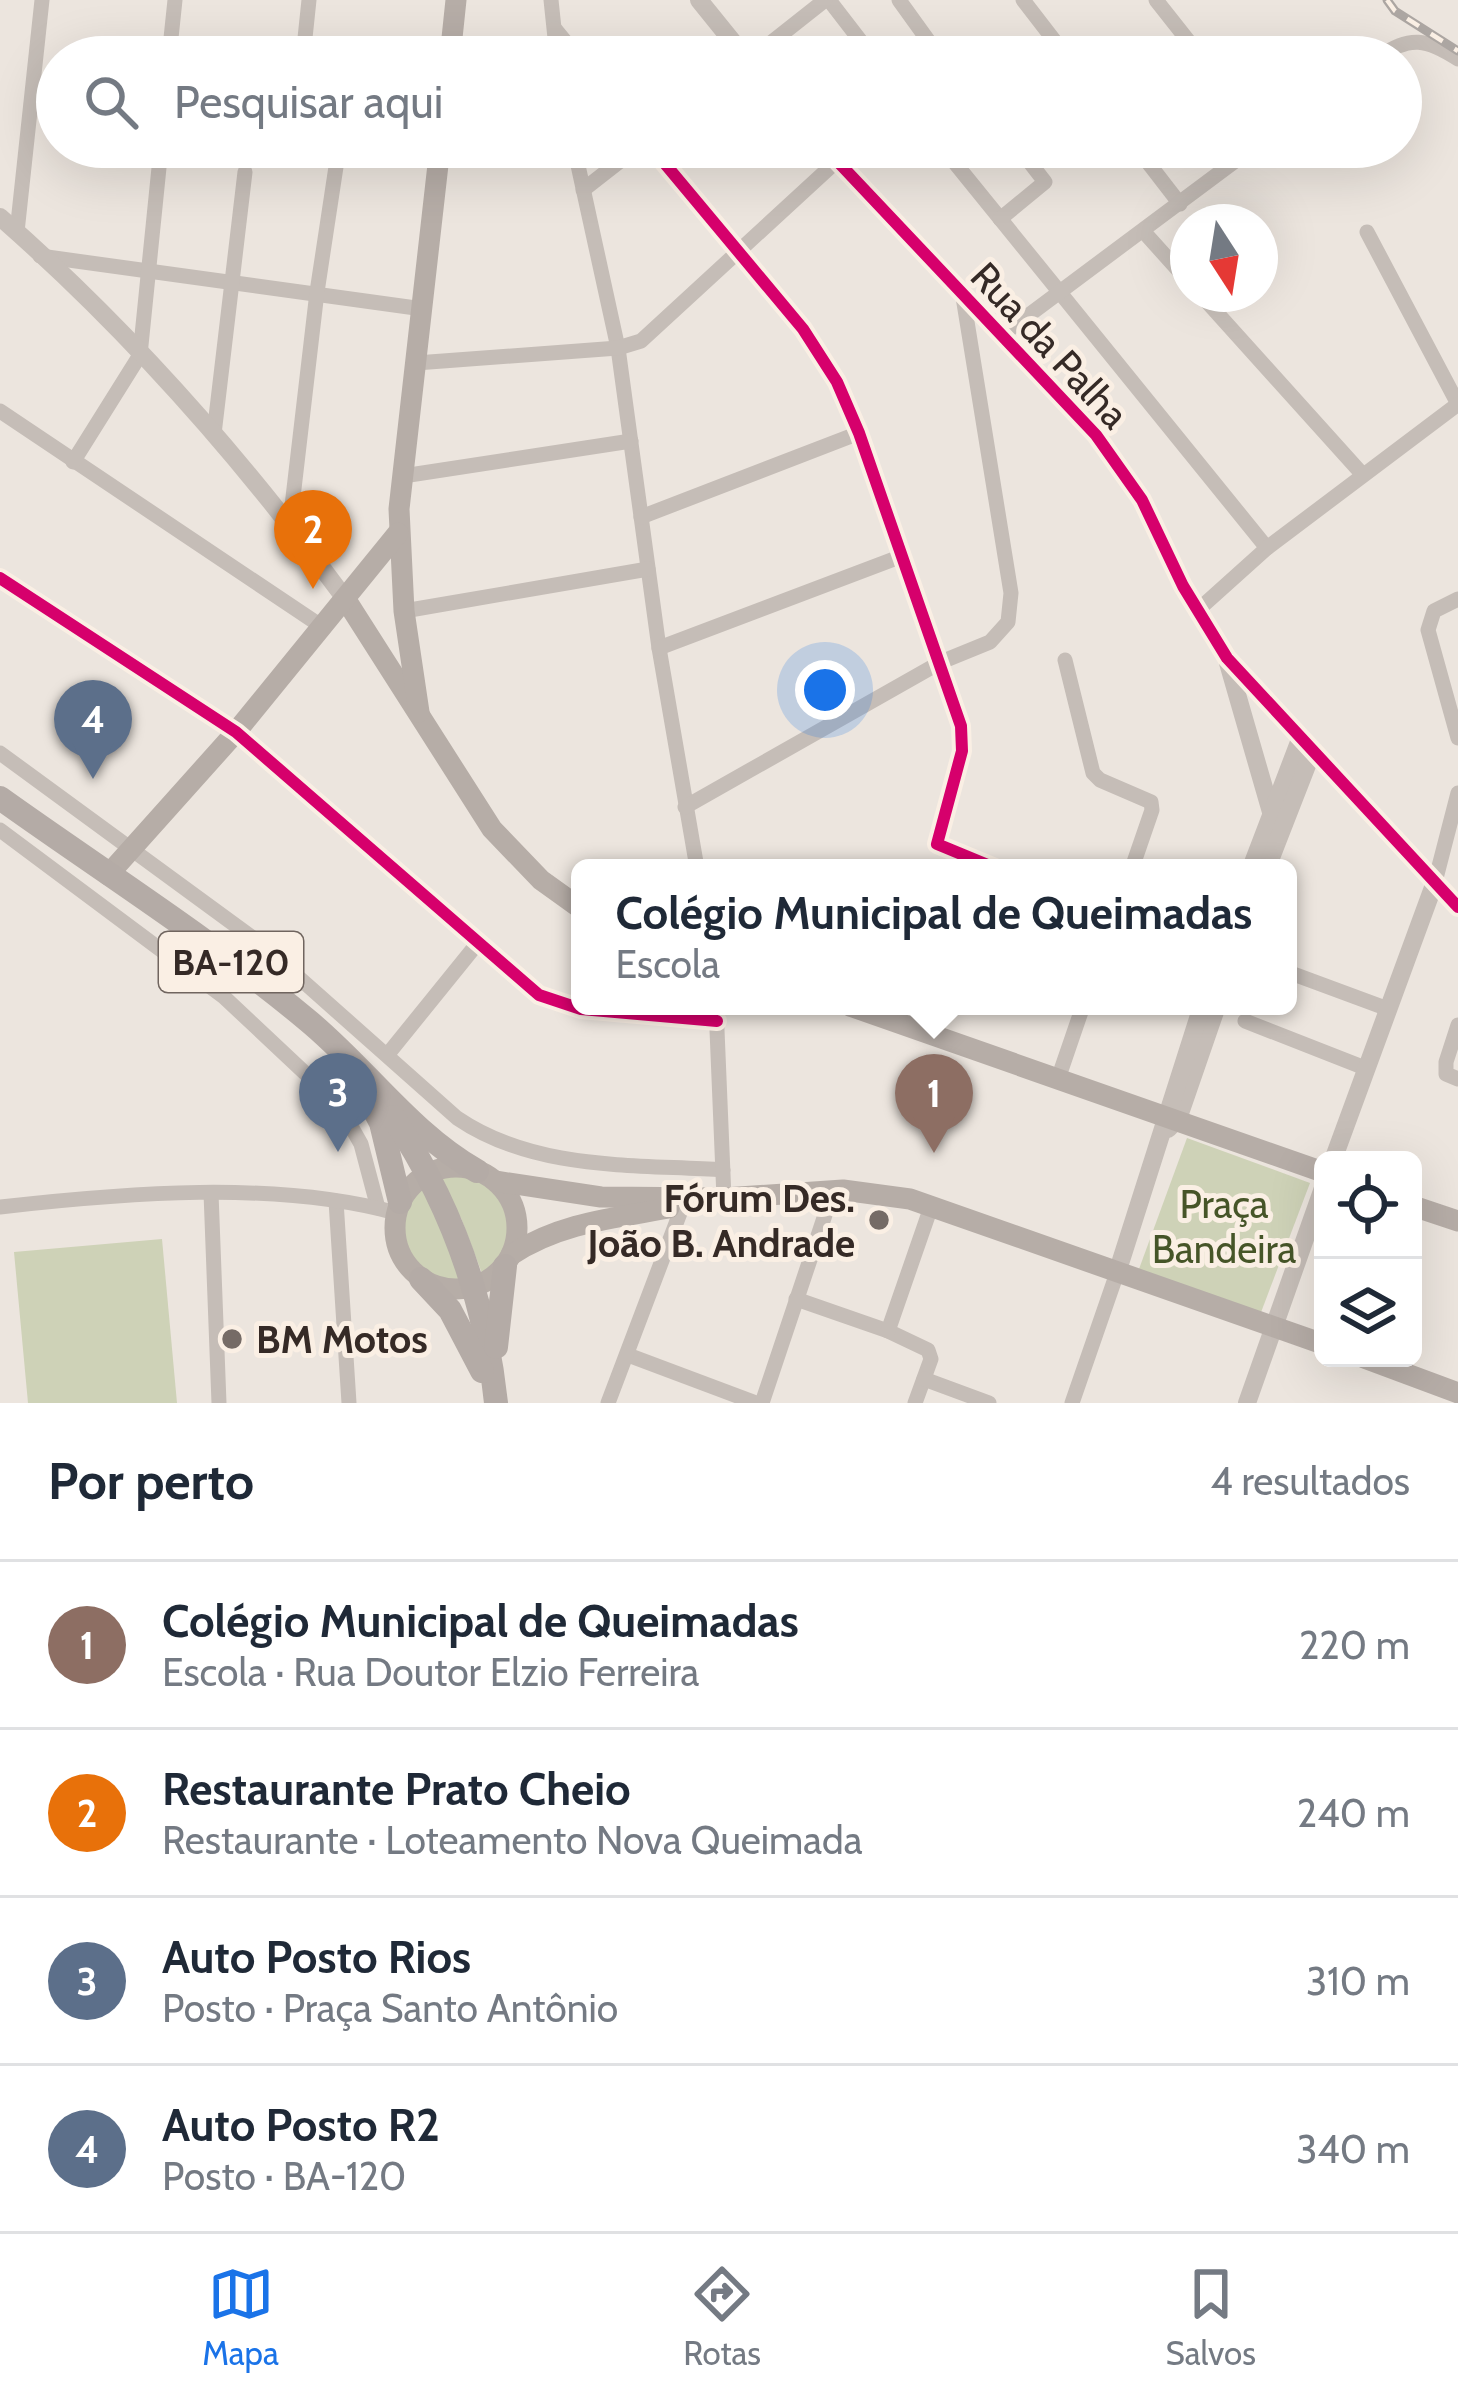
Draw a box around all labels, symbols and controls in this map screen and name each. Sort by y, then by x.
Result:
search box [36,36,1422,168]
icon: search [78,69,144,135]
text: Pesquisar aqui [174,75,443,129]
north arrow [1170,204,1278,312]
street label: Rua da Palha [961,252,1139,438]
pin: 2 [274,490,352,589]
your location [795,660,855,720]
pin: 4 [54,680,132,779]
popup [571,859,1297,1015]
text: Colégio Municipal de Queimadas [616,886,1252,940]
road number: BA-120 [159,932,303,992]
text: Escola [616,940,720,988]
pin: 3 [299,1053,377,1152]
pin: 1 [895,1054,973,1153]
map controls [1314,1151,1422,1367]
button: locate [1314,1151,1422,1259]
place label: Fórum Des. João B. Andrade [586,1174,855,1267]
park label: Praça Bandeira [1152,1180,1297,1273]
marker: Fórum Des. João B. Andrade [866,1207,892,1233]
button: layers [1314,1259,1422,1367]
place label: BM Motos [256,1315,428,1363]
marker: BM Motos [219,1326,245,1352]
text: Por perto [48,1450,254,1512]
text: 4 resultados [1210,1457,1410,1505]
text: Colégio Municipal de Queimadas [162,1594,799,1648]
text: 1 [80,1621,94,1669]
text: 220 m [1299,1621,1410,1669]
text: Escola · Rua Doutor Elzio Ferreira [162,1648,699,1696]
text: Restaurante Prato Cheio [162,1762,631,1816]
text: 2 [77,1789,97,1837]
text: 240 m [1297,1789,1410,1837]
text: Restaurante · Loteamento Nova Queimada [162,1816,862,1864]
text: Auto Posto Rios [162,1930,471,1984]
text: 3 [76,1957,98,2005]
text: 310 m [1306,1957,1410,2005]
text: Posto · Praça Santo Antônio [162,1984,618,2032]
text: Auto Posto R2 [162,2098,440,2152]
text: 4 [75,2125,99,2173]
text: 340 m [1296,2125,1410,2173]
text: Posto · BA-120 [162,2152,406,2200]
tab: Mapa [202,2261,279,2373]
tab: Rotas [683,2261,761,2373]
tab: Salvos [1165,2261,1256,2373]

